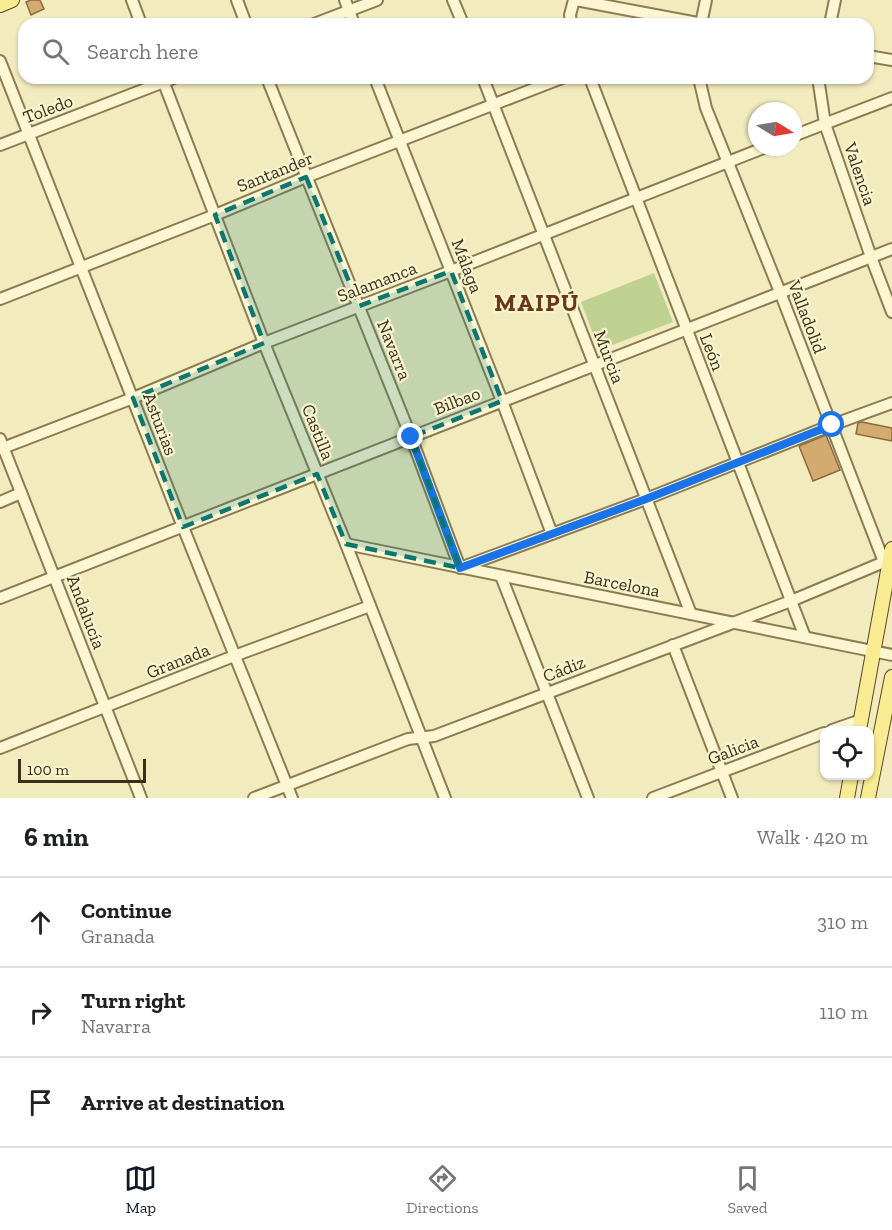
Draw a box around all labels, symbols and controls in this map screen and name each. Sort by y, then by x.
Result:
search box [18,18,874,84]
icon: search [39,35,72,68]
text: Search here [87,38,198,65]
street label: Toledo [20,89,76,129]
north arrow [748,102,802,156]
street label: Valencia [839,139,881,209]
street label: Santander [234,147,316,197]
street label: Málaga [447,236,487,297]
street label: Salamanca [334,257,420,307]
street label: Valladolid [783,276,831,357]
district label: MAIPÚ [494,288,580,317]
street label: Navarra [372,317,416,384]
street label: Murcia [589,327,629,387]
street label: León [695,330,729,374]
street label: Bilbao [431,382,483,420]
street label: Asturias [138,389,182,459]
street label: Castilla [297,401,339,463]
route start [818,411,844,437]
route end [397,423,423,449]
street label: Barcelona [582,566,662,602]
street label: Andalucía [62,572,110,652]
street label: Granada [143,638,213,684]
street label: Cádiz [540,651,588,687]
map controls [820,726,874,780]
button: locate [820,726,874,780]
street label: Galicia [704,730,762,770]
scale bar [18,756,146,784]
text: 100 m [27,760,69,779]
text: 6 min [24,821,89,853]
text: Walk · 420 m [757,825,868,849]
text: Continue [81,897,172,924]
icon: ahead [24,906,57,939]
text: 310 m [817,910,868,934]
text: Granada [81,924,155,948]
text: Turn right [81,987,185,1014]
icon: right [24,996,57,1029]
text: 110 m [819,1000,868,1024]
text: Navarra [81,1014,151,1038]
icon: arrive [24,1086,57,1119]
text: Arrive at destination [81,1089,284,1116]
tab: Map [124,1162,157,1217]
tab: Directions [406,1162,479,1217]
tab: Saved [727,1162,768,1217]

